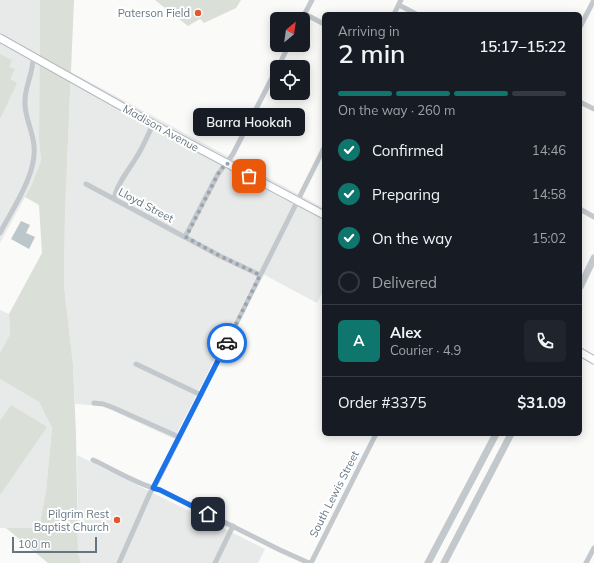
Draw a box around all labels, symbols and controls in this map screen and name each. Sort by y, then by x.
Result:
place label: Paterson Field [118,6,190,20]
marker: Paterson Field [193,8,203,18]
north arrow [270,12,310,52]
map controls [270,12,310,100]
text: Arriving in [338,23,400,39]
text: 2 min [338,37,406,70]
text: 15:17–15:22 [479,37,566,56]
button: locate [270,60,310,100]
street label: Madison Avenue [121,101,201,155]
text: On the way · 260 m [338,102,455,118]
callout: Barra Hookah [193,108,305,136]
text: Barra Hookah [206,114,292,130]
icon: check [338,139,360,161]
text: Confirmed [372,141,443,160]
text: 14:46 [532,142,566,158]
pin [232,159,266,193]
icon: bag [238,165,260,187]
icon: check [338,183,360,205]
street label: Lloyd Street [116,185,176,225]
text: Preparing [372,185,440,204]
text: 14:58 [532,186,566,202]
icon: check [338,227,360,249]
text: On the way [372,229,452,248]
text: 15:02 [532,230,566,246]
text: Delivered [372,273,437,292]
button: phone [524,320,566,362]
courier [207,323,247,363]
text: Alex [390,323,422,342]
text: A [353,331,365,350]
icon: car [216,332,238,354]
text: Courier · 4.9 [390,342,461,358]
text: Order #3375 [338,393,426,412]
text: $31.09 [517,393,566,412]
street label: South Lewis Street [306,448,362,540]
pin [191,497,225,531]
icon: home [197,503,219,525]
place label: Pilgrim Rest Baptist Church [34,507,109,534]
marker: Pilgrim Rest Baptist Church [112,515,122,525]
scale bar [12,535,97,554]
text: 100 m [18,537,50,551]

